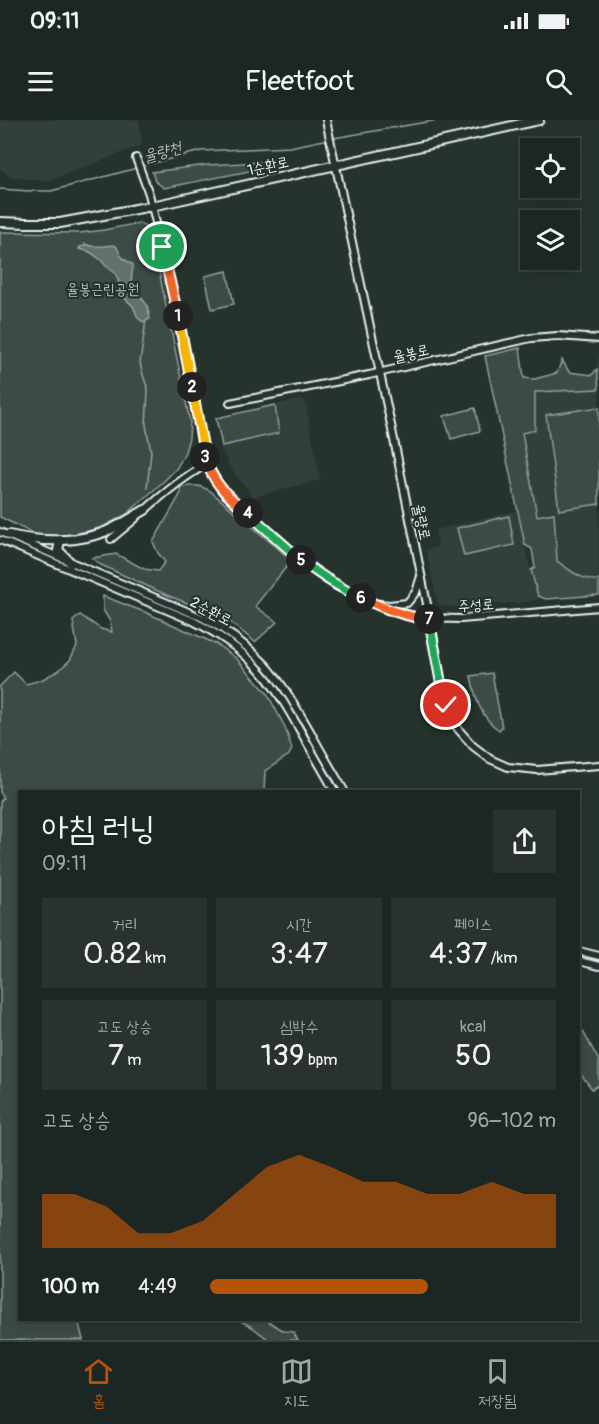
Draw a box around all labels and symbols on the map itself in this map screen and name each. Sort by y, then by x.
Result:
water label: 율량천 [141,137,186,167]
street label: 1순환로 [245,152,291,180]
pin [136,221,187,272]
park label: 율봉근린공원 [67,280,139,299]
pin: 1 [163,301,193,331]
street label: 율봉로 [391,340,431,367]
pin: 2 [177,372,207,402]
pin: 3 [190,442,220,472]
pin: 4 [233,498,263,528]
street label: 율량로 [408,502,435,542]
pin: 5 [286,545,316,575]
pin: 6 [346,583,376,613]
street label: 2순환로 [187,593,235,630]
street label: 주성로 [457,595,495,616]
pin: 7 [414,604,444,634]
pin [420,679,471,730]

